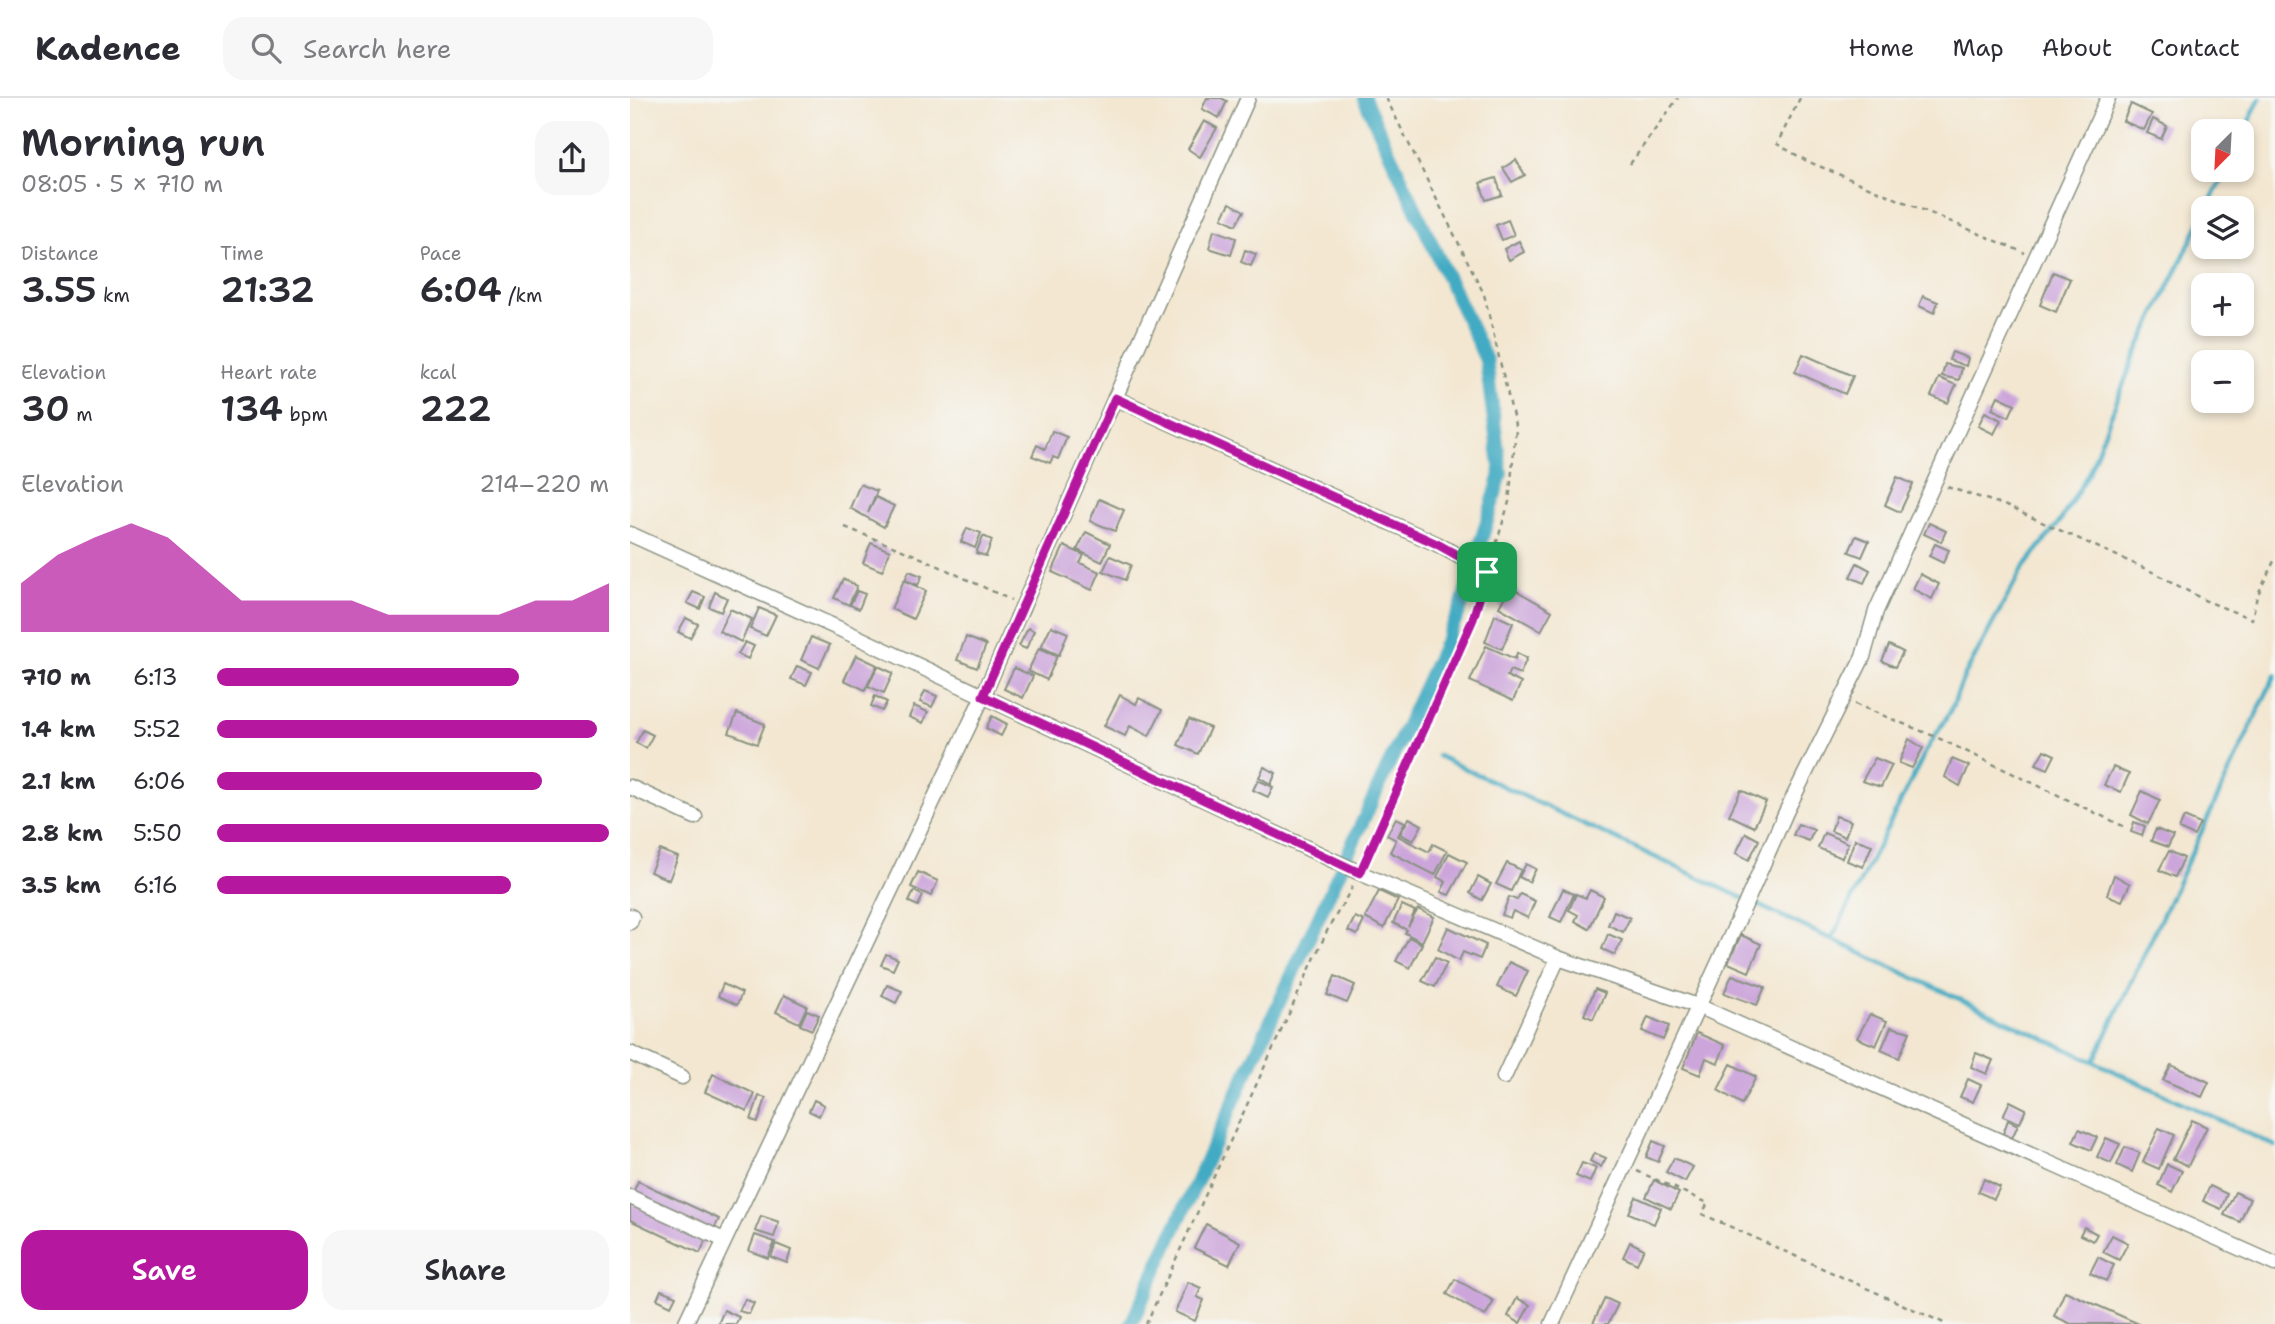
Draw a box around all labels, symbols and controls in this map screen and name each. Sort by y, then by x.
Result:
search box [223,17,713,80]
text: Kadence [35,26,181,71]
icon: search [247,29,285,67]
text: Search here [303,31,451,66]
text: Home [1848,32,1914,64]
text: Map [1952,32,2004,64]
text: About [2042,32,2112,64]
text: Contact [2150,32,2240,64]
text: Morning run [21,117,265,168]
north arrow [2191,119,2254,182]
map controls [2191,119,2254,413]
button: share [535,121,609,195]
text: 08:05 · 5 × 710 m [21,169,223,199]
button: layers [2191,196,2254,259]
text: Distance [21,241,99,266]
text: Time [220,241,264,266]
text: Pace [420,241,461,266]
text: 3.55 [21,266,97,313]
text: 21:32 [220,266,314,313]
text: 6:04 [420,266,502,313]
button: + [2191,273,2254,336]
text: km [97,283,130,308]
text: /km [502,283,542,308]
button: − [2191,350,2254,413]
text: Elevation [21,360,106,385]
text: Heart rate [220,360,317,385]
text: kcal [420,360,457,385]
text: 30 [21,385,70,432]
text: 134 [220,385,283,432]
text: 222 [420,385,491,432]
text: m [70,402,93,427]
text: bpm [283,402,328,427]
text: Elevation [21,469,124,499]
text: 214–220 m [479,469,609,499]
pin [1457,542,1517,602]
icon: arrive [1468,553,1506,591]
text: 710 m [21,662,91,692]
text: 6:13 [133,662,178,692]
text: 1.4 km [21,714,95,744]
text: 5:52 [133,714,181,744]
text: 2.1 km [21,766,95,796]
text: 6:06 [133,766,186,796]
text: 2.8 km [21,818,103,848]
text: 5:50 [133,818,182,848]
text: 3.5 km [21,870,101,900]
text: 6:16 [133,870,178,900]
button: Save [21,1230,308,1310]
button: Share [322,1230,609,1310]

